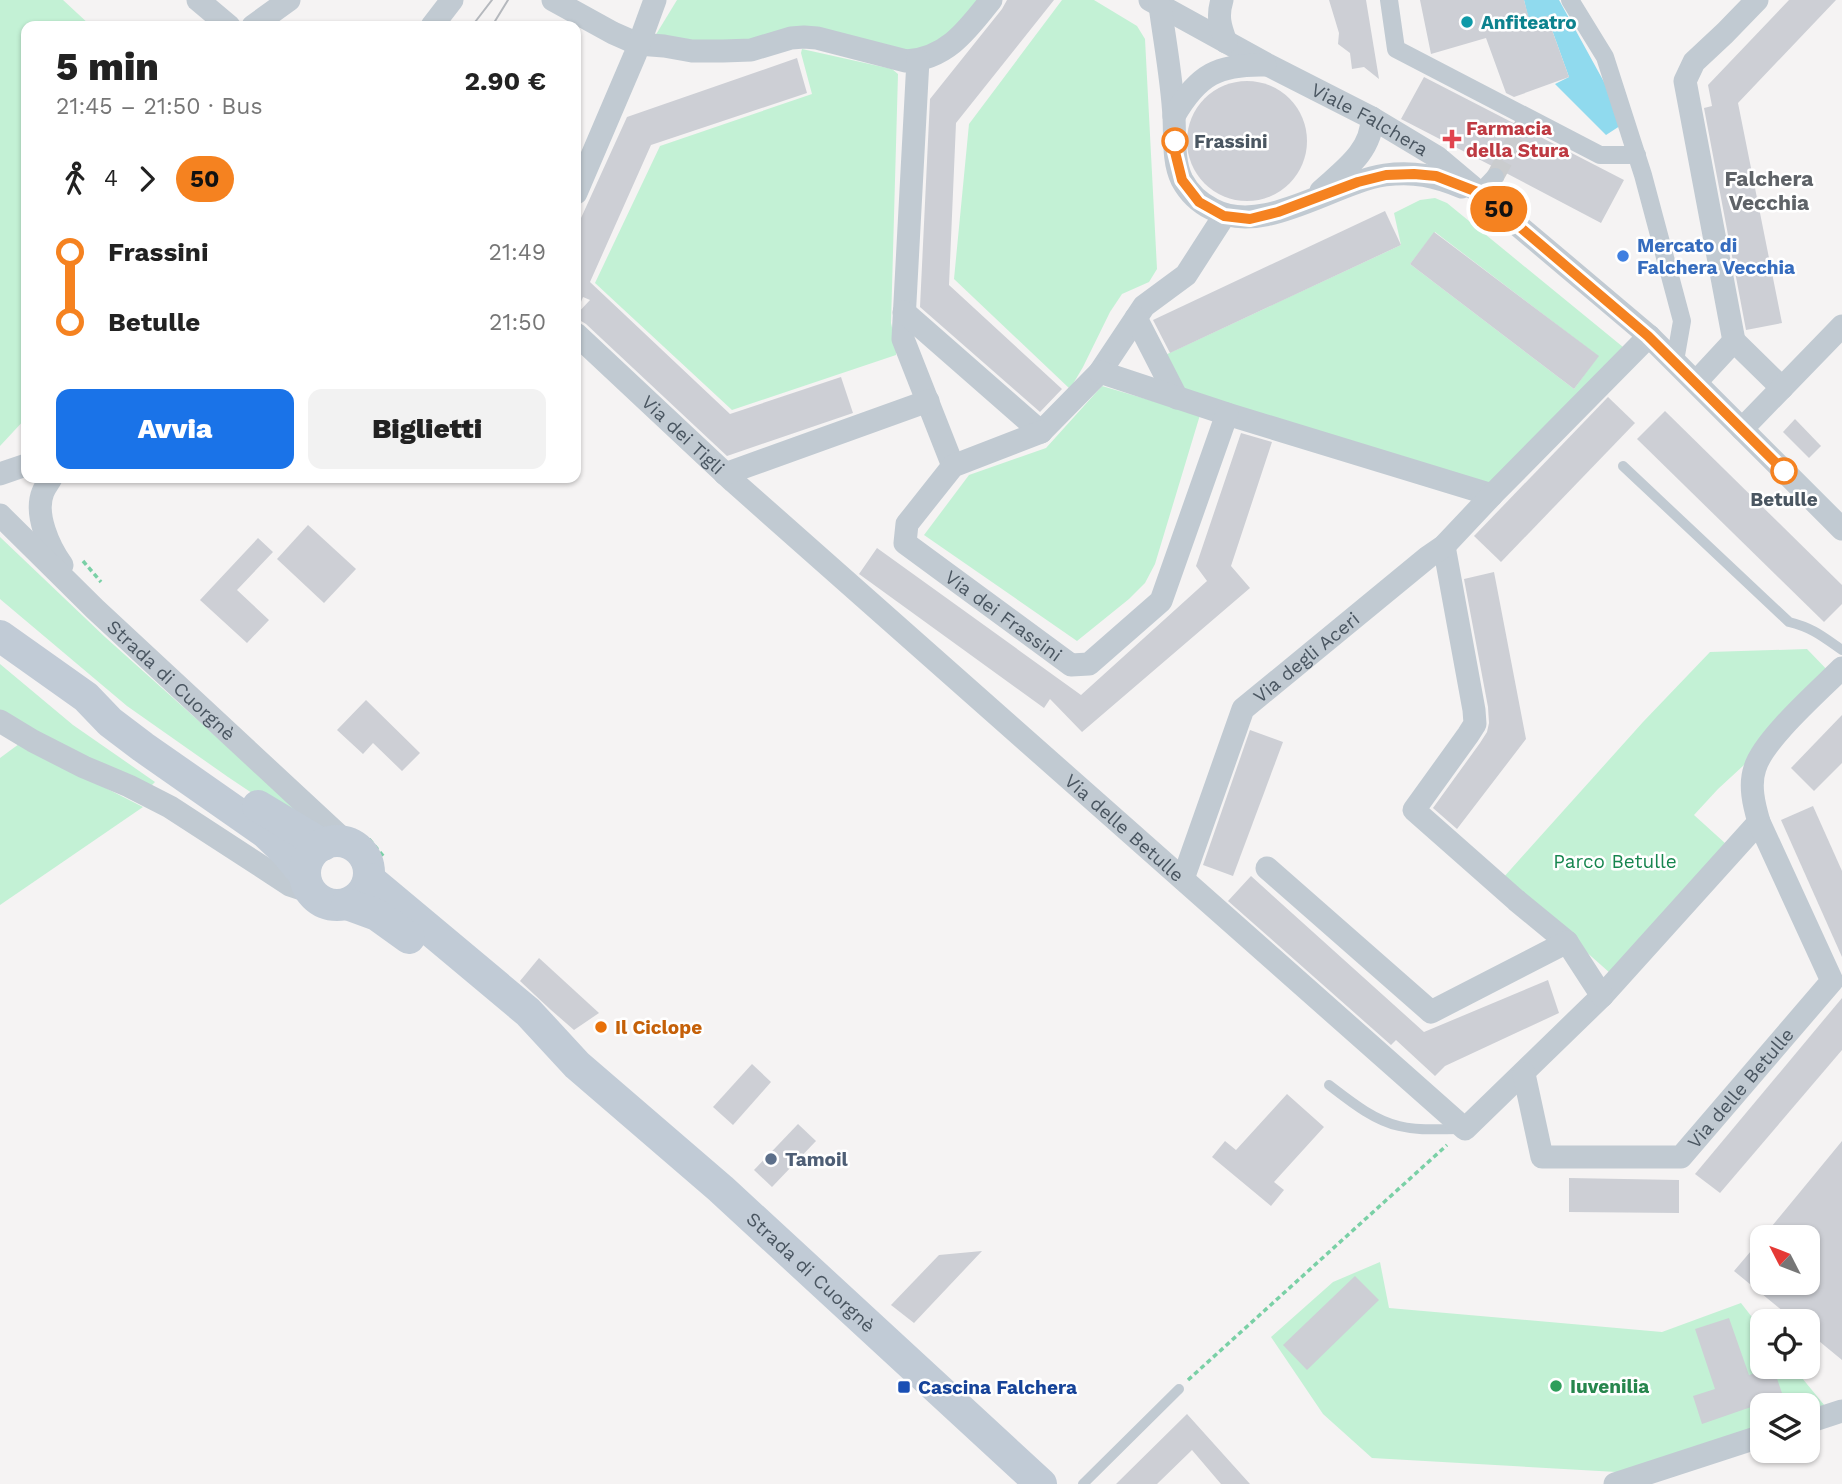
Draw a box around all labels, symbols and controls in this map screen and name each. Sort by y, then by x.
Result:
place label: Anfiteatro [1481,11,1577,34]
marker: Anfiteatro [1459,14,1475,30]
text: 5 min [56,45,159,89]
text: 2.90 € [465,66,546,96]
street label: Viale Falchera [1307,78,1432,161]
text: 21:45 – 21:50 · Bus [56,93,263,120]
place label: Farmacia della Stura [1466,117,1569,162]
marker: Frassini [1162,128,1188,154]
place label: Frassini [1194,130,1267,153]
marker: Farmacia della Stura [1444,131,1460,147]
icon: walk [56,160,94,198]
icon: forward [128,160,166,198]
text: 4 [104,165,118,192]
text: 50 [190,165,220,193]
district label: Falchera Vecchia [1724,166,1814,215]
line badge: 50 [1468,186,1530,232]
text: 50 [1484,195,1514,223]
place label: Mercato di Falchera Vecchia [1637,234,1795,279]
text: Frassini [108,237,209,267]
text: 21:49 [489,239,546,266]
marker: Mercato di Falchera Vecchia [1615,248,1631,264]
text: Betulle [108,307,200,337]
text: 21:50 [489,309,546,336]
button: Avvia [56,389,294,469]
button: Biglietti [308,389,546,469]
street label: Via dei Tigli [637,390,729,479]
marker: Betulle [1771,458,1797,484]
place label: Betulle [1750,488,1818,511]
street label: Via dei Frassini [940,565,1067,667]
street label: Via degli Aceri [1249,607,1364,708]
street label: Strada di Cuorgnè [102,615,240,746]
street label: Via delle Betulle [1060,769,1189,887]
park label: Parco Betulle [1553,850,1677,873]
place label: Il Ciclope [615,1016,702,1039]
marker: Il Ciclope [593,1019,609,1035]
street label: Via delle Betulle [1683,1023,1799,1153]
place label: Tamoil [785,1148,849,1171]
marker: Tamoil [763,1151,779,1167]
street label: Strada di Cuorgnè [742,1207,880,1337]
north arrow [1750,1225,1820,1295]
map controls [1750,1225,1820,1463]
button: locate [1750,1309,1820,1379]
place label: Iuvenilia [1570,1375,1649,1398]
place label: Cascina Falchera [918,1376,1077,1399]
marker: Iuvenilia [1548,1378,1564,1394]
marker: Cascina Falchera [896,1379,912,1395]
button: layers [1750,1393,1820,1463]

